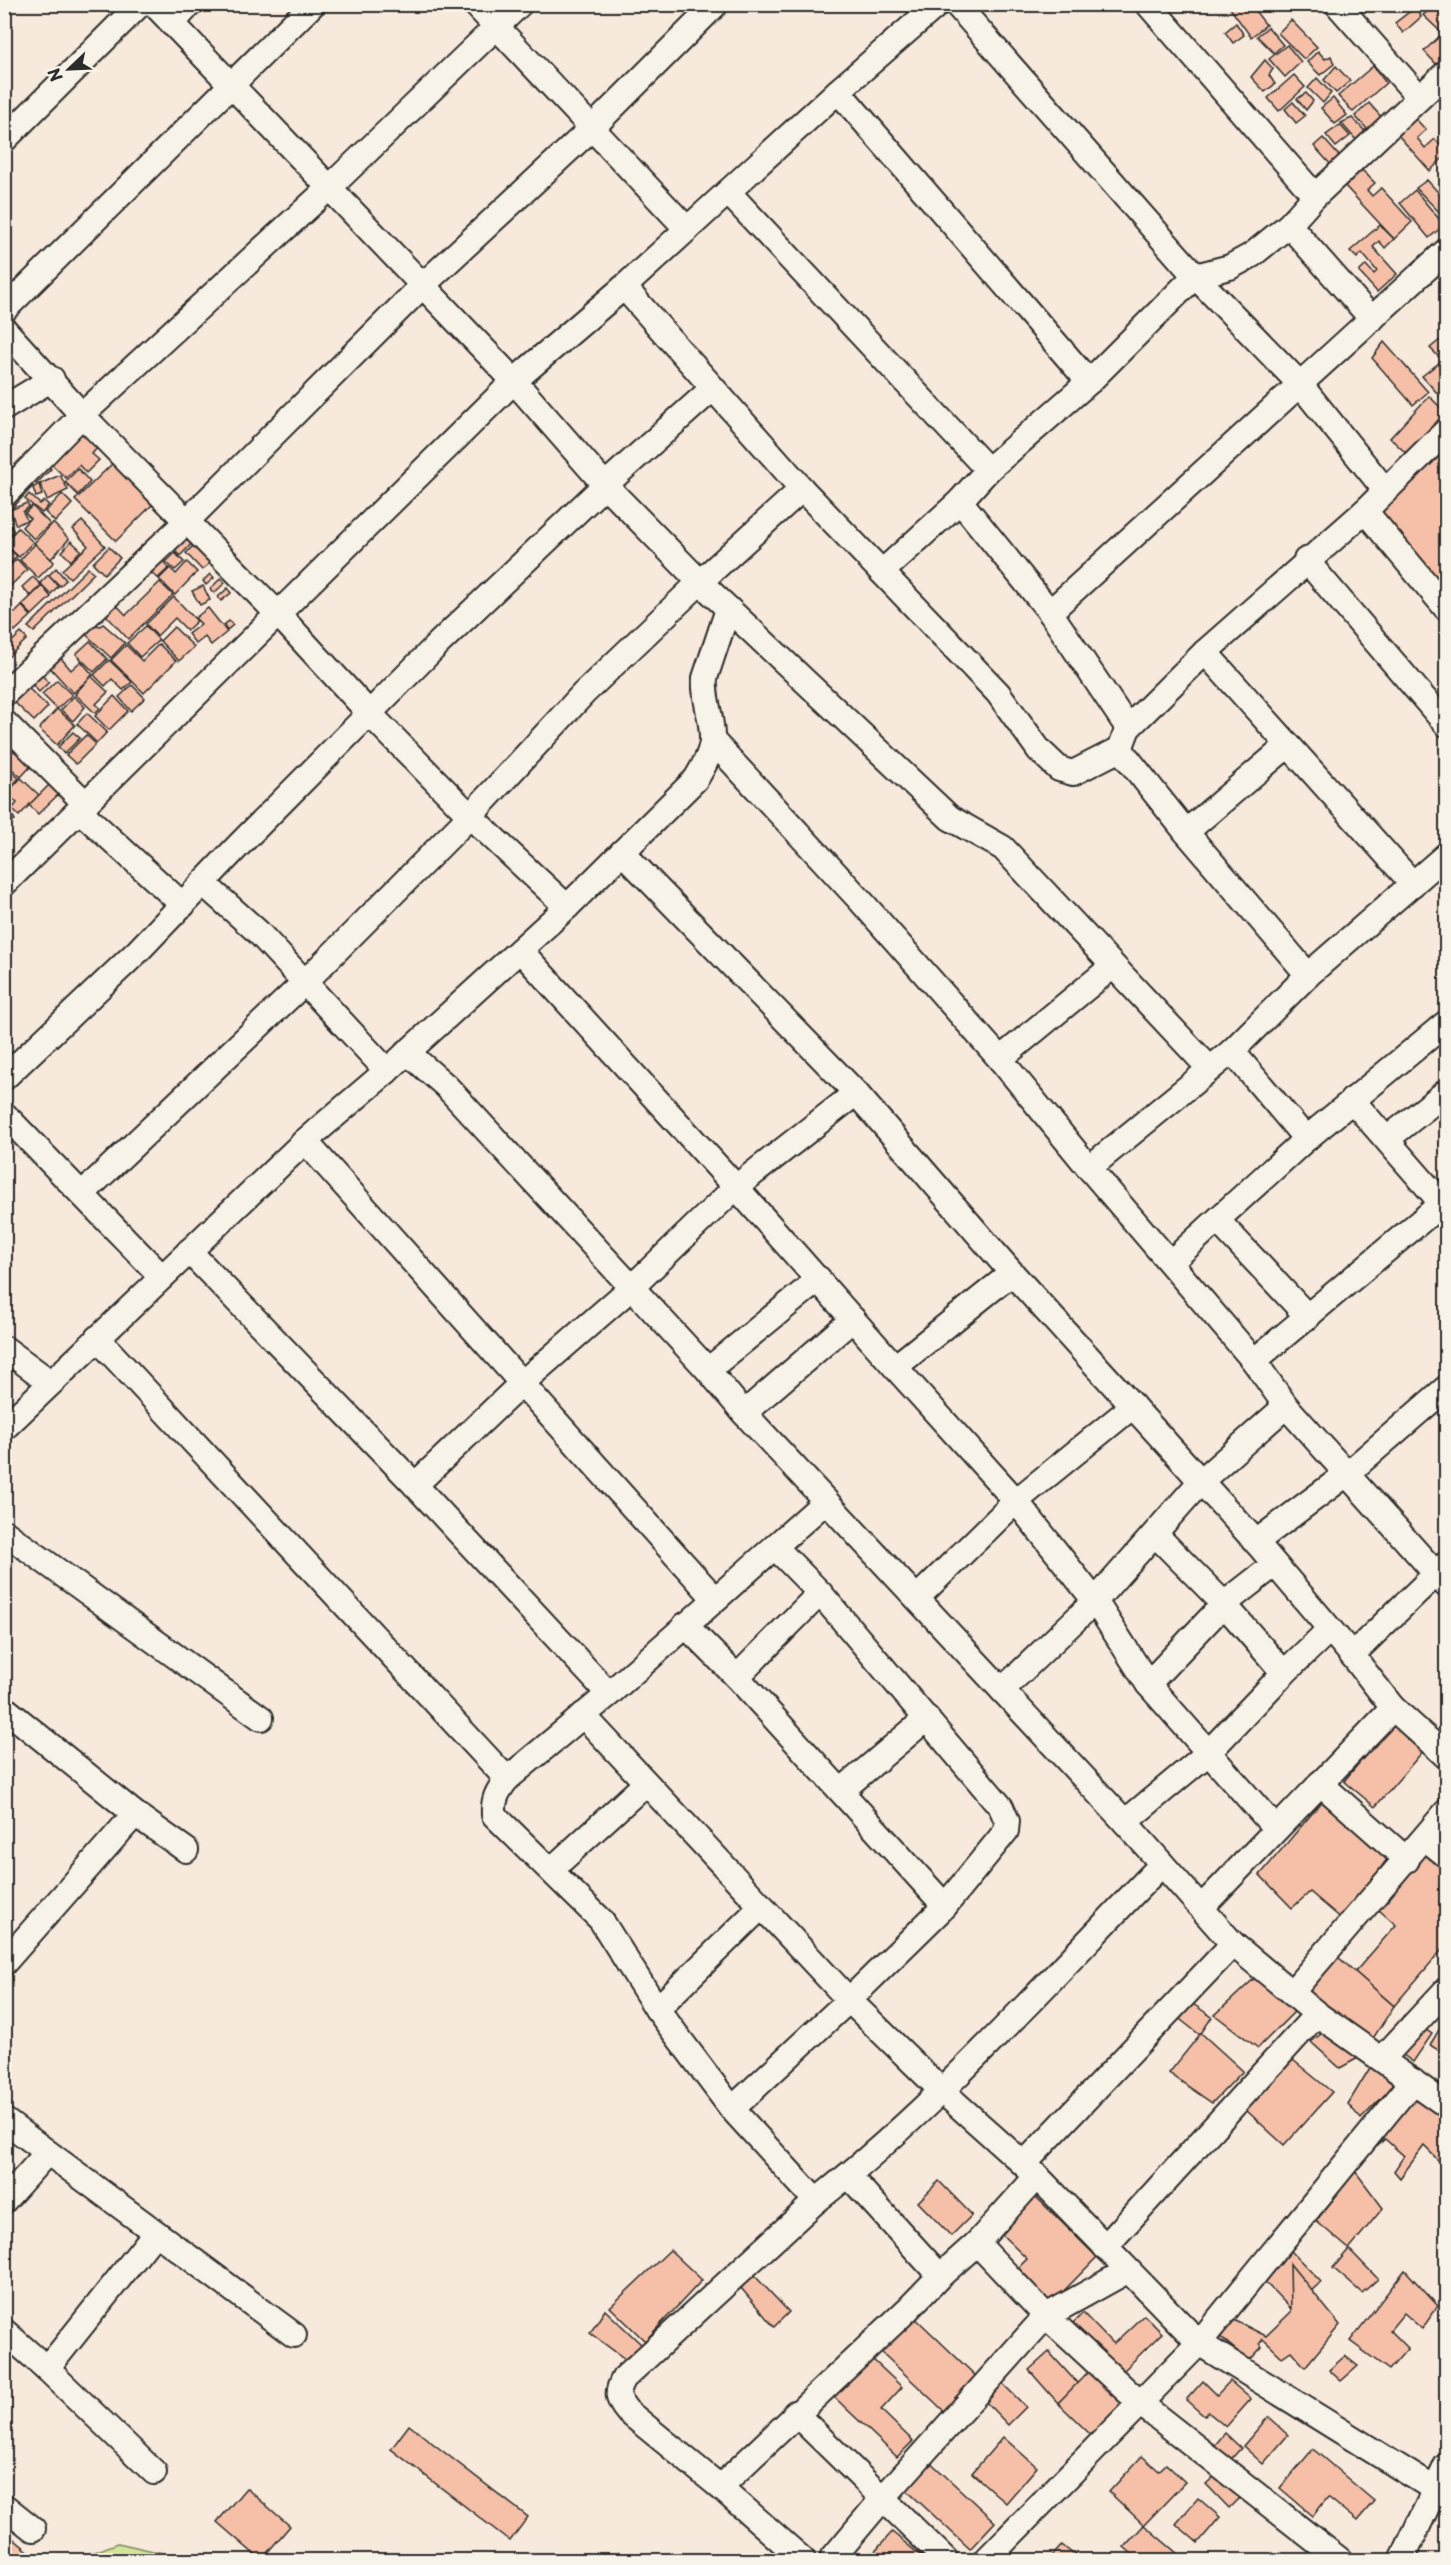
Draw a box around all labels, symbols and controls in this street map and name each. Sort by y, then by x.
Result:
north arrow [39,39,99,99]
text: N [41,65,68,86]

